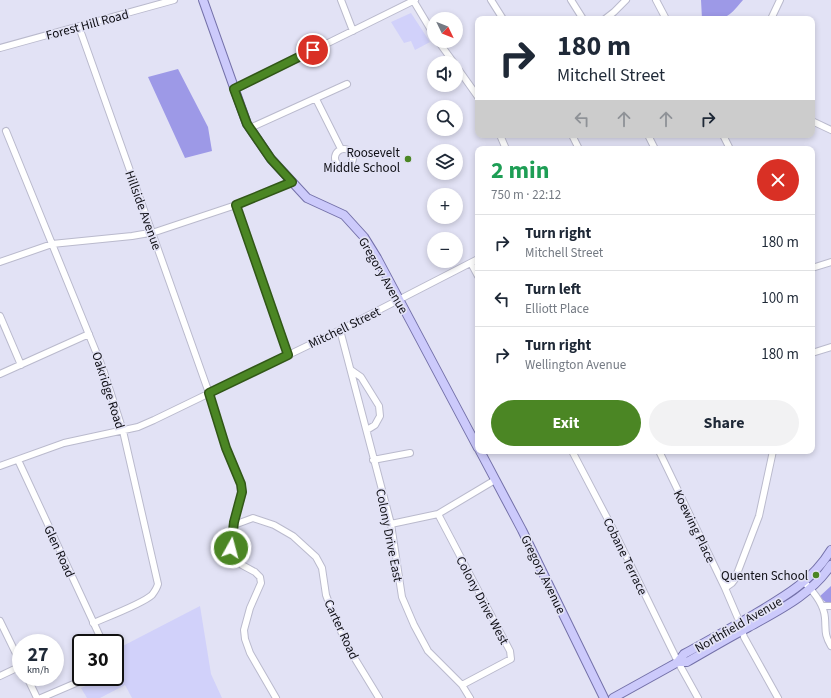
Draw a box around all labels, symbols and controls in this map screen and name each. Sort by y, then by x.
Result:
street label: Forest Hill Road [44,5,131,45]
north arrow [427,12,463,48]
map controls [427,12,463,268]
text: 180 m [557,26,631,66]
icon: right [491,32,543,84]
pin [296,33,330,67]
icon: arrive [302,39,324,61]
button: sound [427,56,463,92]
text: Mitchell Street [557,63,665,88]
button: search [427,100,463,136]
icon: left [571,108,593,130]
icon: ahead [613,108,635,130]
icon: ahead [655,108,677,130]
icon: right [697,108,719,130]
place label: Roosevelt Middle School [323,144,401,177]
button: layers [427,144,463,180]
text: 2 min [491,153,549,188]
marker: Roosevelt Middle School [403,154,413,164]
button: close [757,159,799,201]
street label: Hillside Avenue [120,168,166,253]
text: 750 m · 22:12 [491,186,561,204]
button: + [427,188,463,224]
text: Turn right [525,223,591,244]
button: − [427,232,463,268]
icon: right [491,232,513,254]
text: 180 m [761,232,799,253]
street label: Gregory Avenue [354,234,412,317]
text: Mitchell Street [525,244,603,262]
text: Turn left [525,279,581,300]
icon: left [491,288,513,310]
text: 100 m [761,288,799,309]
text: Elliott Place [525,300,589,318]
street label: Mitchell Street [305,302,384,353]
text: Turn right [525,335,591,356]
icon: right [491,344,513,366]
text: 180 m [761,344,799,365]
street label: Oakridge Road [87,350,129,431]
text: Wellington Avenue [525,356,626,374]
button: Exit [491,400,641,446]
button: Share [649,400,799,446]
street label: Colony Drive East [371,487,407,584]
street label: Koewing Place [669,487,720,566]
street label: Cobane Terrace [599,515,652,598]
street label: Glen Road [39,523,79,580]
position arrow [210,527,252,569]
street label: Gregory Avenue [516,532,570,617]
street label: Colony Drive West [451,553,513,648]
place label: Quenten School [721,567,808,585]
marker: Quenten School [811,570,821,580]
street label: Northfield Avenue [692,593,785,657]
street label: Carter Road [319,597,363,662]
speed limit sign: 30 [72,634,124,686]
text: 27 [27,641,49,669]
text: km/h [27,663,49,677]

